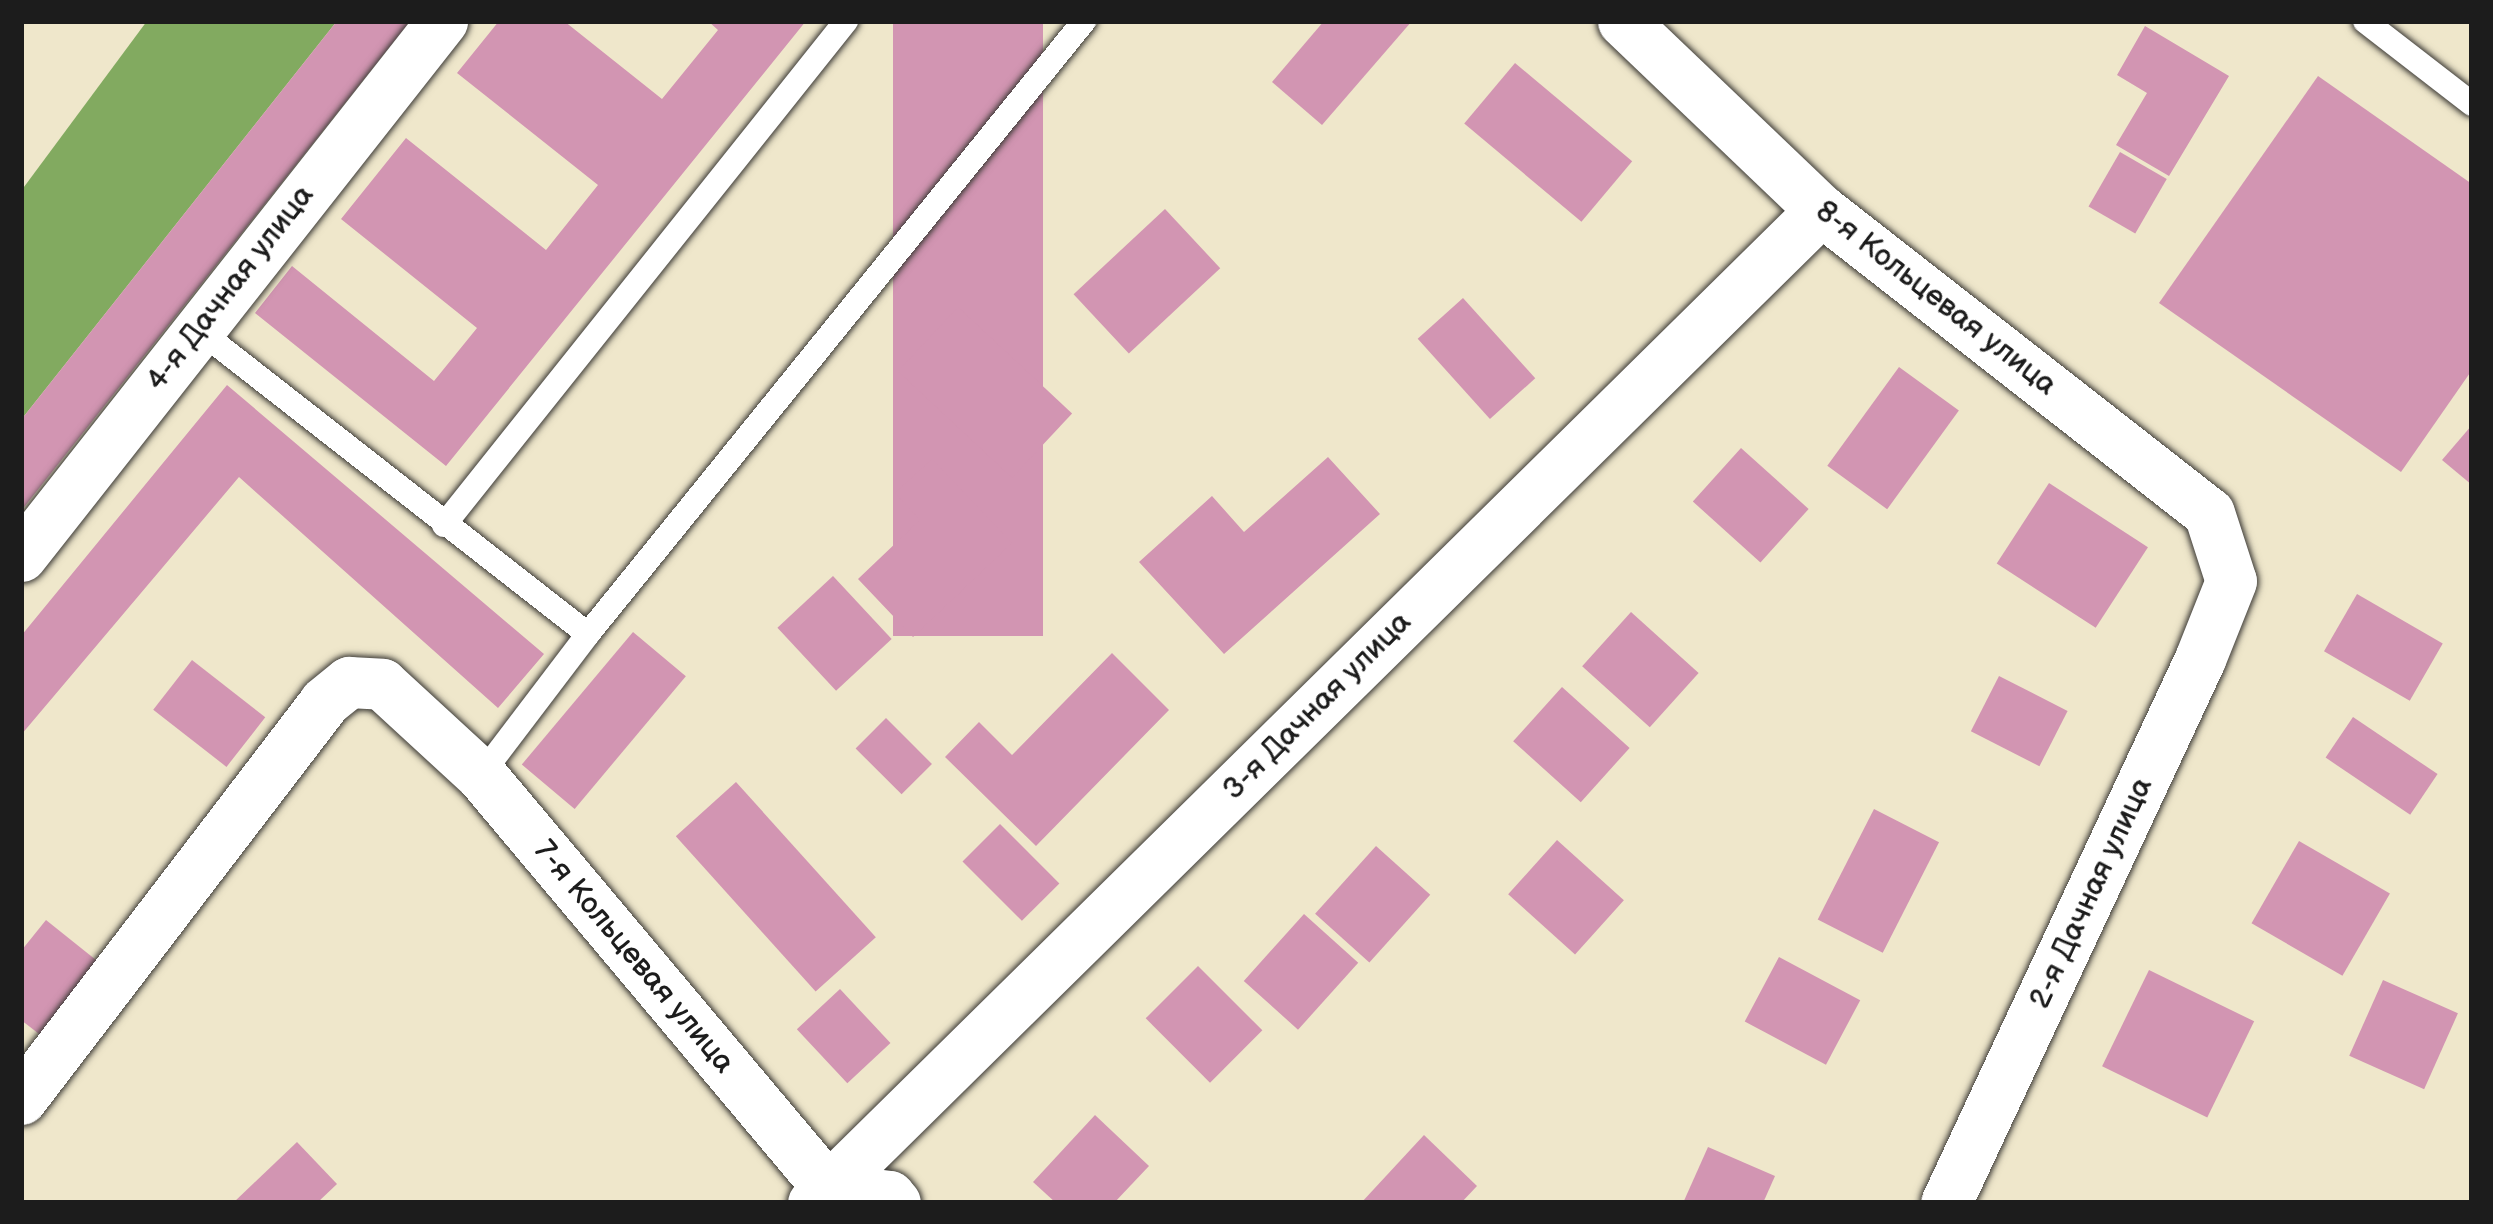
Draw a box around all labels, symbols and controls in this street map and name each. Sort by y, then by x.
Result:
street label: 4-я Дачная улица [139,178,321,398]
street label: 8-я Кольцевая улица [1809,193,2063,403]
street label: 3-я Дачная улица [1215,604,1419,808]
street label: 2-я Дачная улица [2022,772,2160,1014]
street label: 7-я Кольцевая улица [526,833,742,1081]

